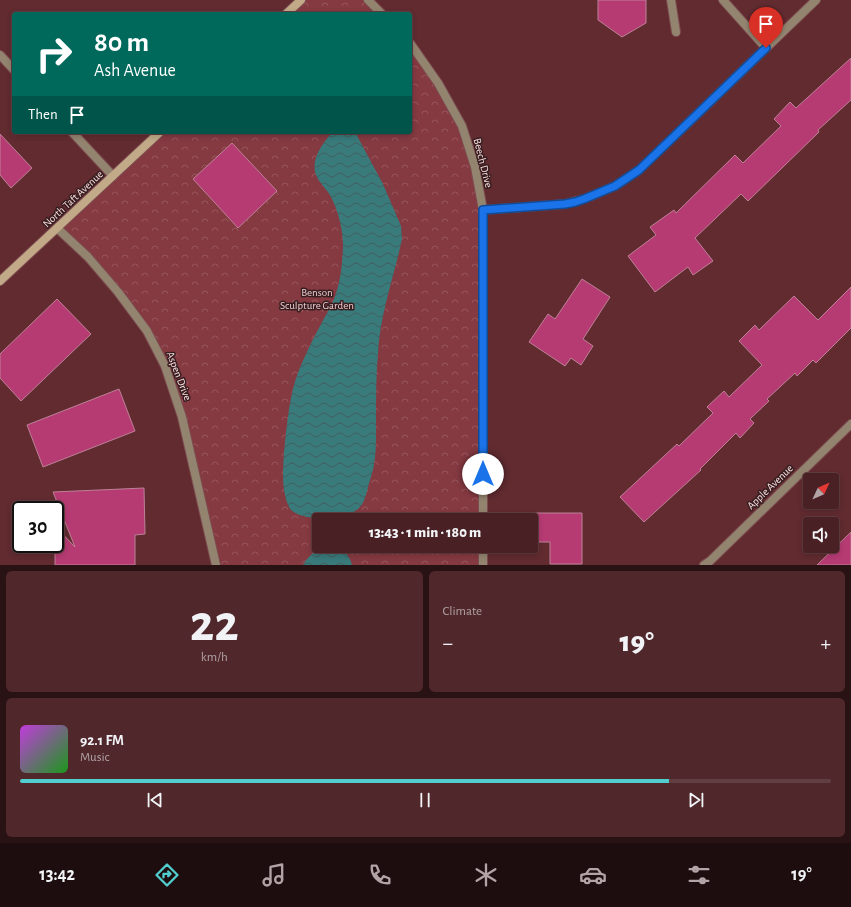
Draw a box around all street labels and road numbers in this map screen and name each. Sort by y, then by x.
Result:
street label: Beech Drive [472,137,494,189]
street label: North Taft Avenue [41,169,105,229]
street label: Aspen Drive [165,350,193,402]
street label: Apple Avenue [745,463,795,511]

